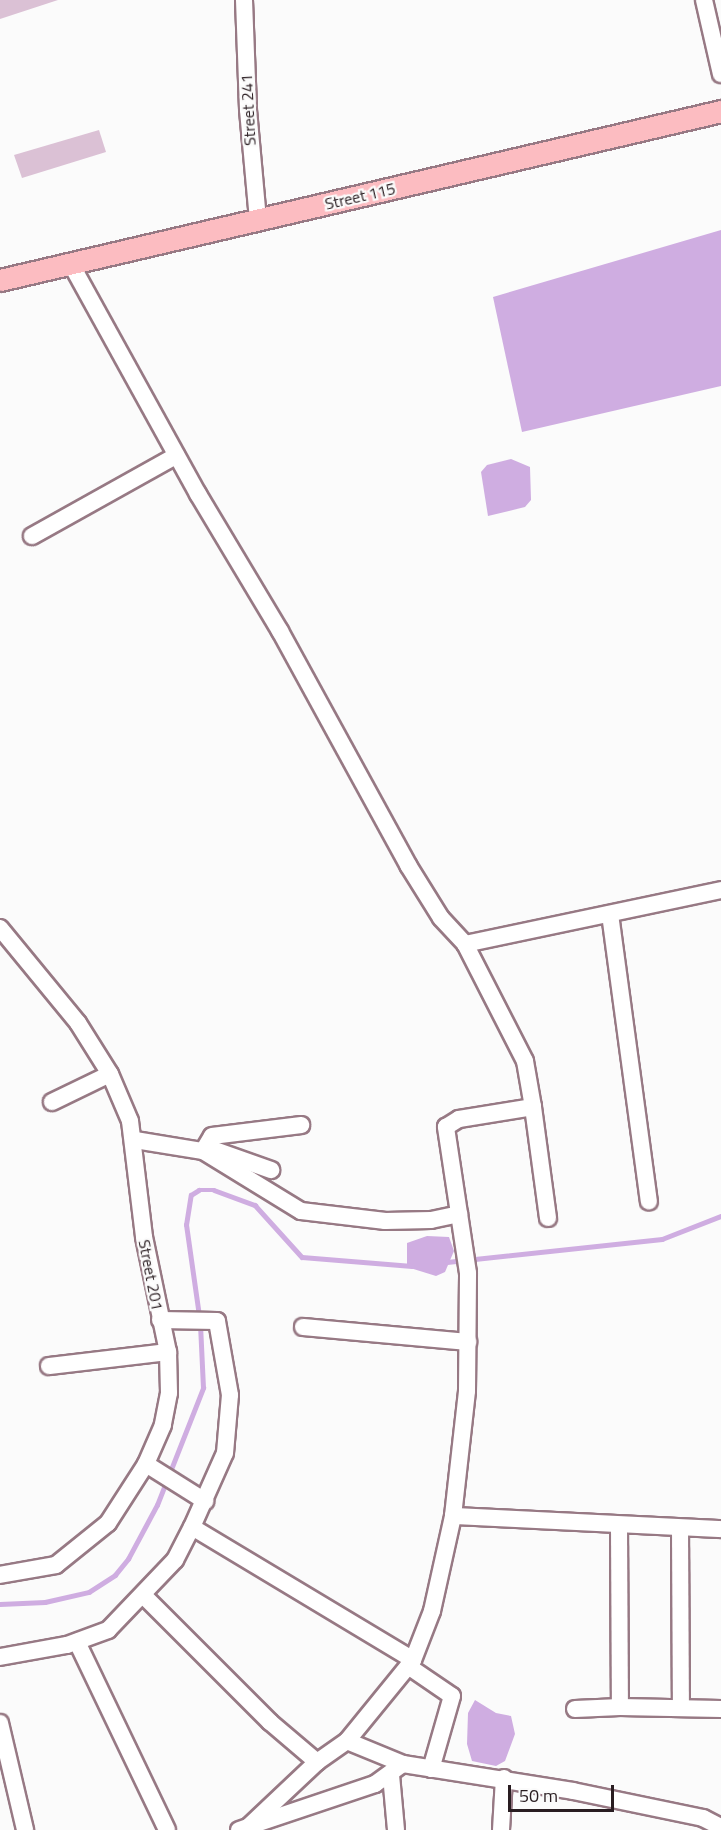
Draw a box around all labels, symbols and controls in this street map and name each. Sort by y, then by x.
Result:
street label: Street 241 [237,74,259,146]
street label: Street 115 [323,179,397,213]
street label: Street 201 [135,1238,167,1312]
scale bar [511,1773,618,1811]
text: 50 m [519,1782,558,1809]

